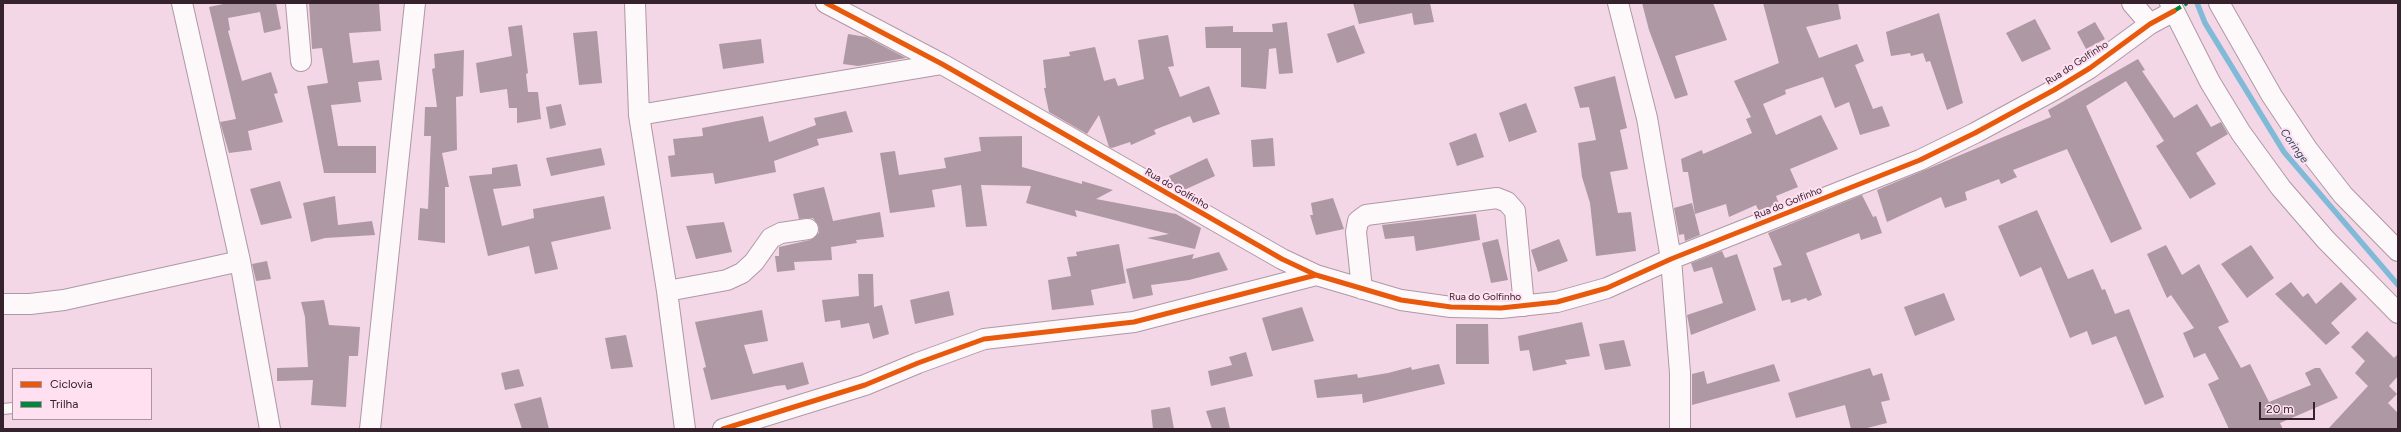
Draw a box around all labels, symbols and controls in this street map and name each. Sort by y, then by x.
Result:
street label: Rua do Golfinho [2043,38,2111,88]
water label: Coringe [2277,126,2311,166]
street label: Rua do Golfinho [1143,166,1211,212]
street label: Rua do Golfinho [1752,184,1824,222]
street label: Rua do Golfinho [1449,291,1521,303]
legend [12,368,152,420]
text: Ciclovia [50,377,93,391]
scale bar [2261,394,2317,420]
text: Trilha [50,397,78,411]
text: 20 m [2266,402,2294,416]

